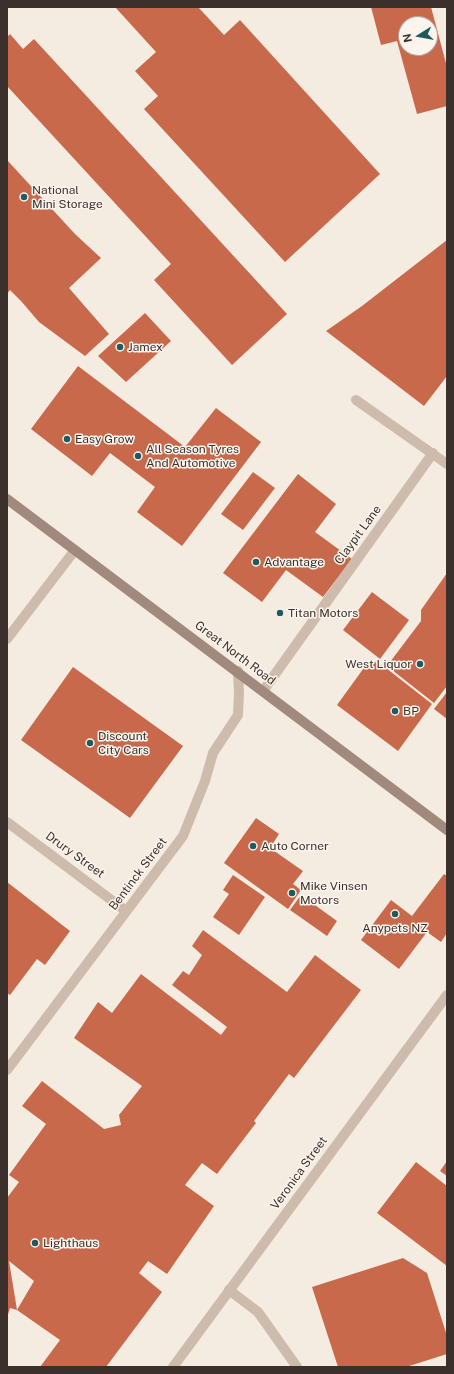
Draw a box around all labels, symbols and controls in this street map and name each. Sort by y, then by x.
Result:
north arrow [398,16,438,56]
text: N [400,33,414,43]
place label: National Mini Storage [32,183,103,211]
marker: National Mini Storage [19,192,29,202]
place label: Jamex [128,340,163,354]
marker: Jamex [115,342,125,352]
place label: Easy Grow [75,432,134,446]
marker: Easy Grow [62,434,72,444]
place label: All Season Tyres And Automotive [146,442,239,470]
marker: All Season Tyres And Automotive [133,451,143,461]
street label: Claypit Lane [332,503,384,567]
place label: Advantage [264,555,324,569]
marker: Advantage [251,557,261,567]
place label: Titan Motors [288,606,358,620]
marker: Titan Motors [275,608,285,618]
street label: Great North Road [192,618,278,688]
place label: West Liquor [345,657,412,671]
marker: West Liquor [415,659,425,669]
place label: BP [403,704,419,718]
marker: BP [390,706,400,716]
place label: Discount City Cars [98,729,149,757]
marker: Discount City Cars [85,738,95,748]
street label: Drury Street [43,829,107,881]
street label: Bentinck Street [106,835,170,913]
place label: Auto Corner [261,839,329,853]
marker: Auto Corner [248,841,258,851]
place label: Mike Vinsen Motors [300,879,368,907]
marker: Mike Vinsen Motors [287,888,297,898]
marker: Anypets NZ [390,909,400,919]
place label: Anypets NZ [362,921,428,935]
street label: Veronica Street [268,1134,330,1212]
place label: Lighthaus [43,1236,98,1250]
marker: Lighthaus [30,1238,40,1248]

